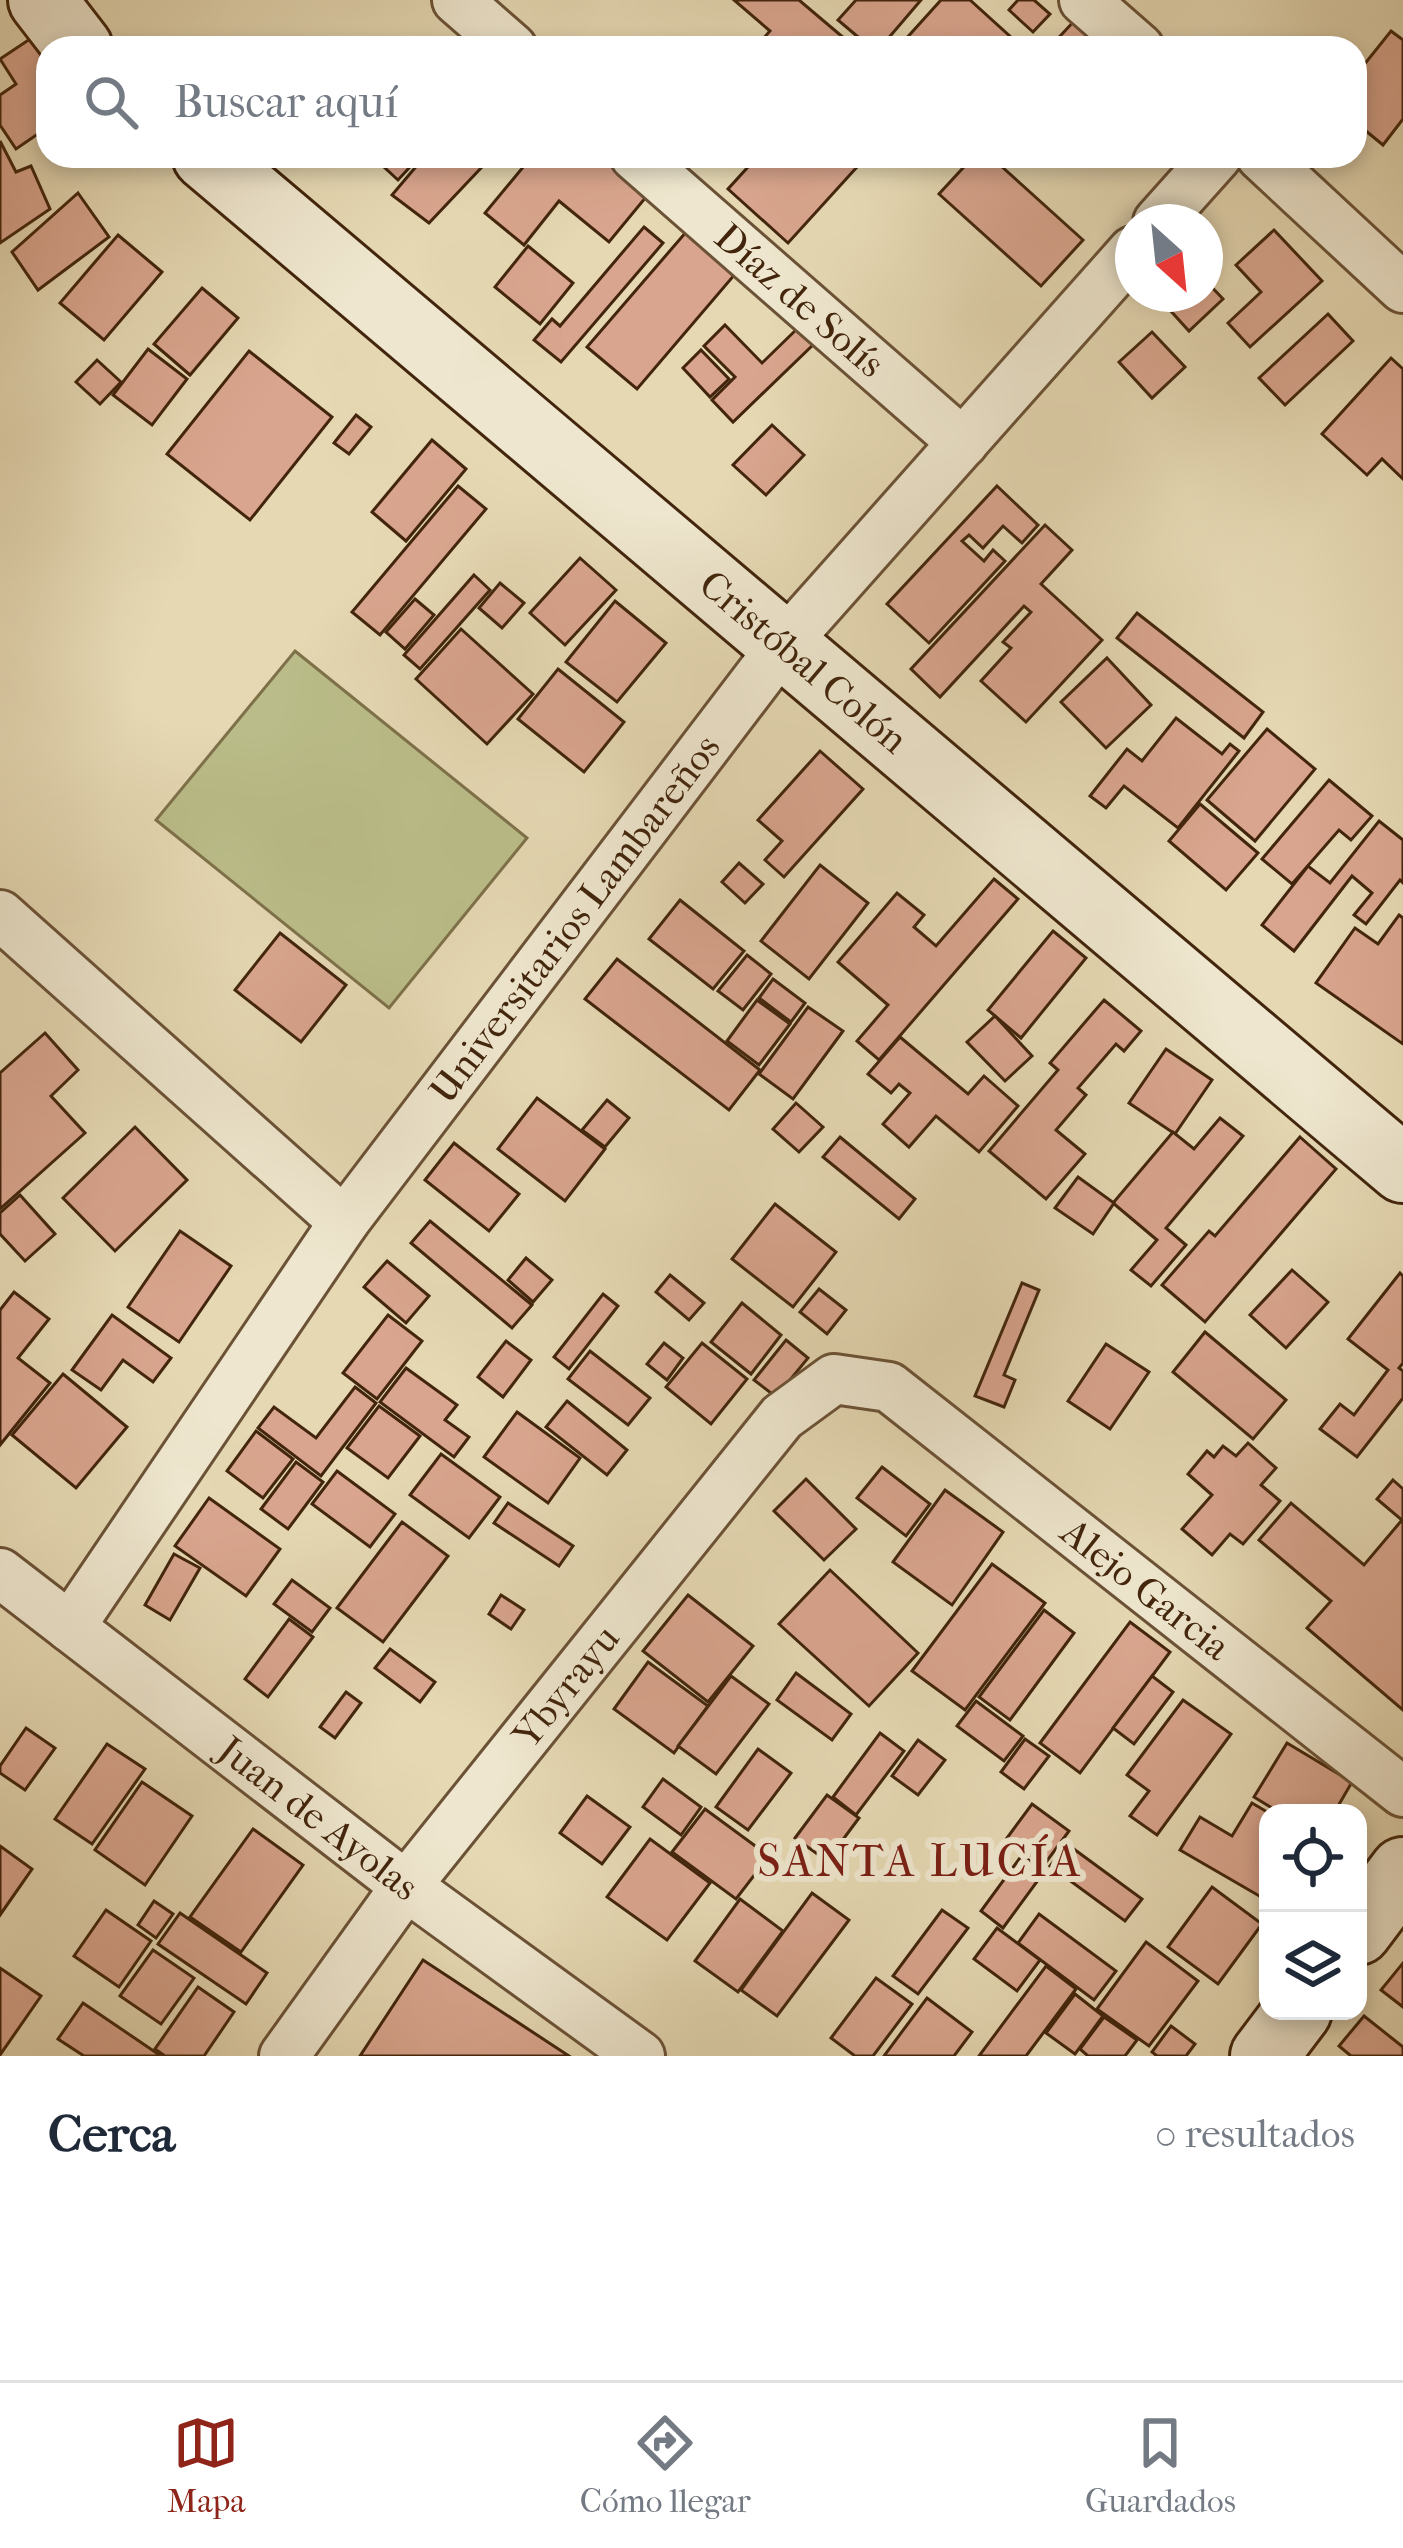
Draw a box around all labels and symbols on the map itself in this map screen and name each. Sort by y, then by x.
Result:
north arrow [1115,204,1223,312]
street label: Díaz de Solís [706,214,894,387]
street label: Cristóbal Colón [690,561,917,763]
street label: Universitarios Lambareños [420,725,730,1112]
street label: Alejo Garcia [1050,1507,1240,1670]
street label: Ybyrayu [502,1616,629,1758]
street label: Juan de Ayolas [207,1725,427,1910]
district label: SANTA LUCÍA [757,1834,1083,1888]

